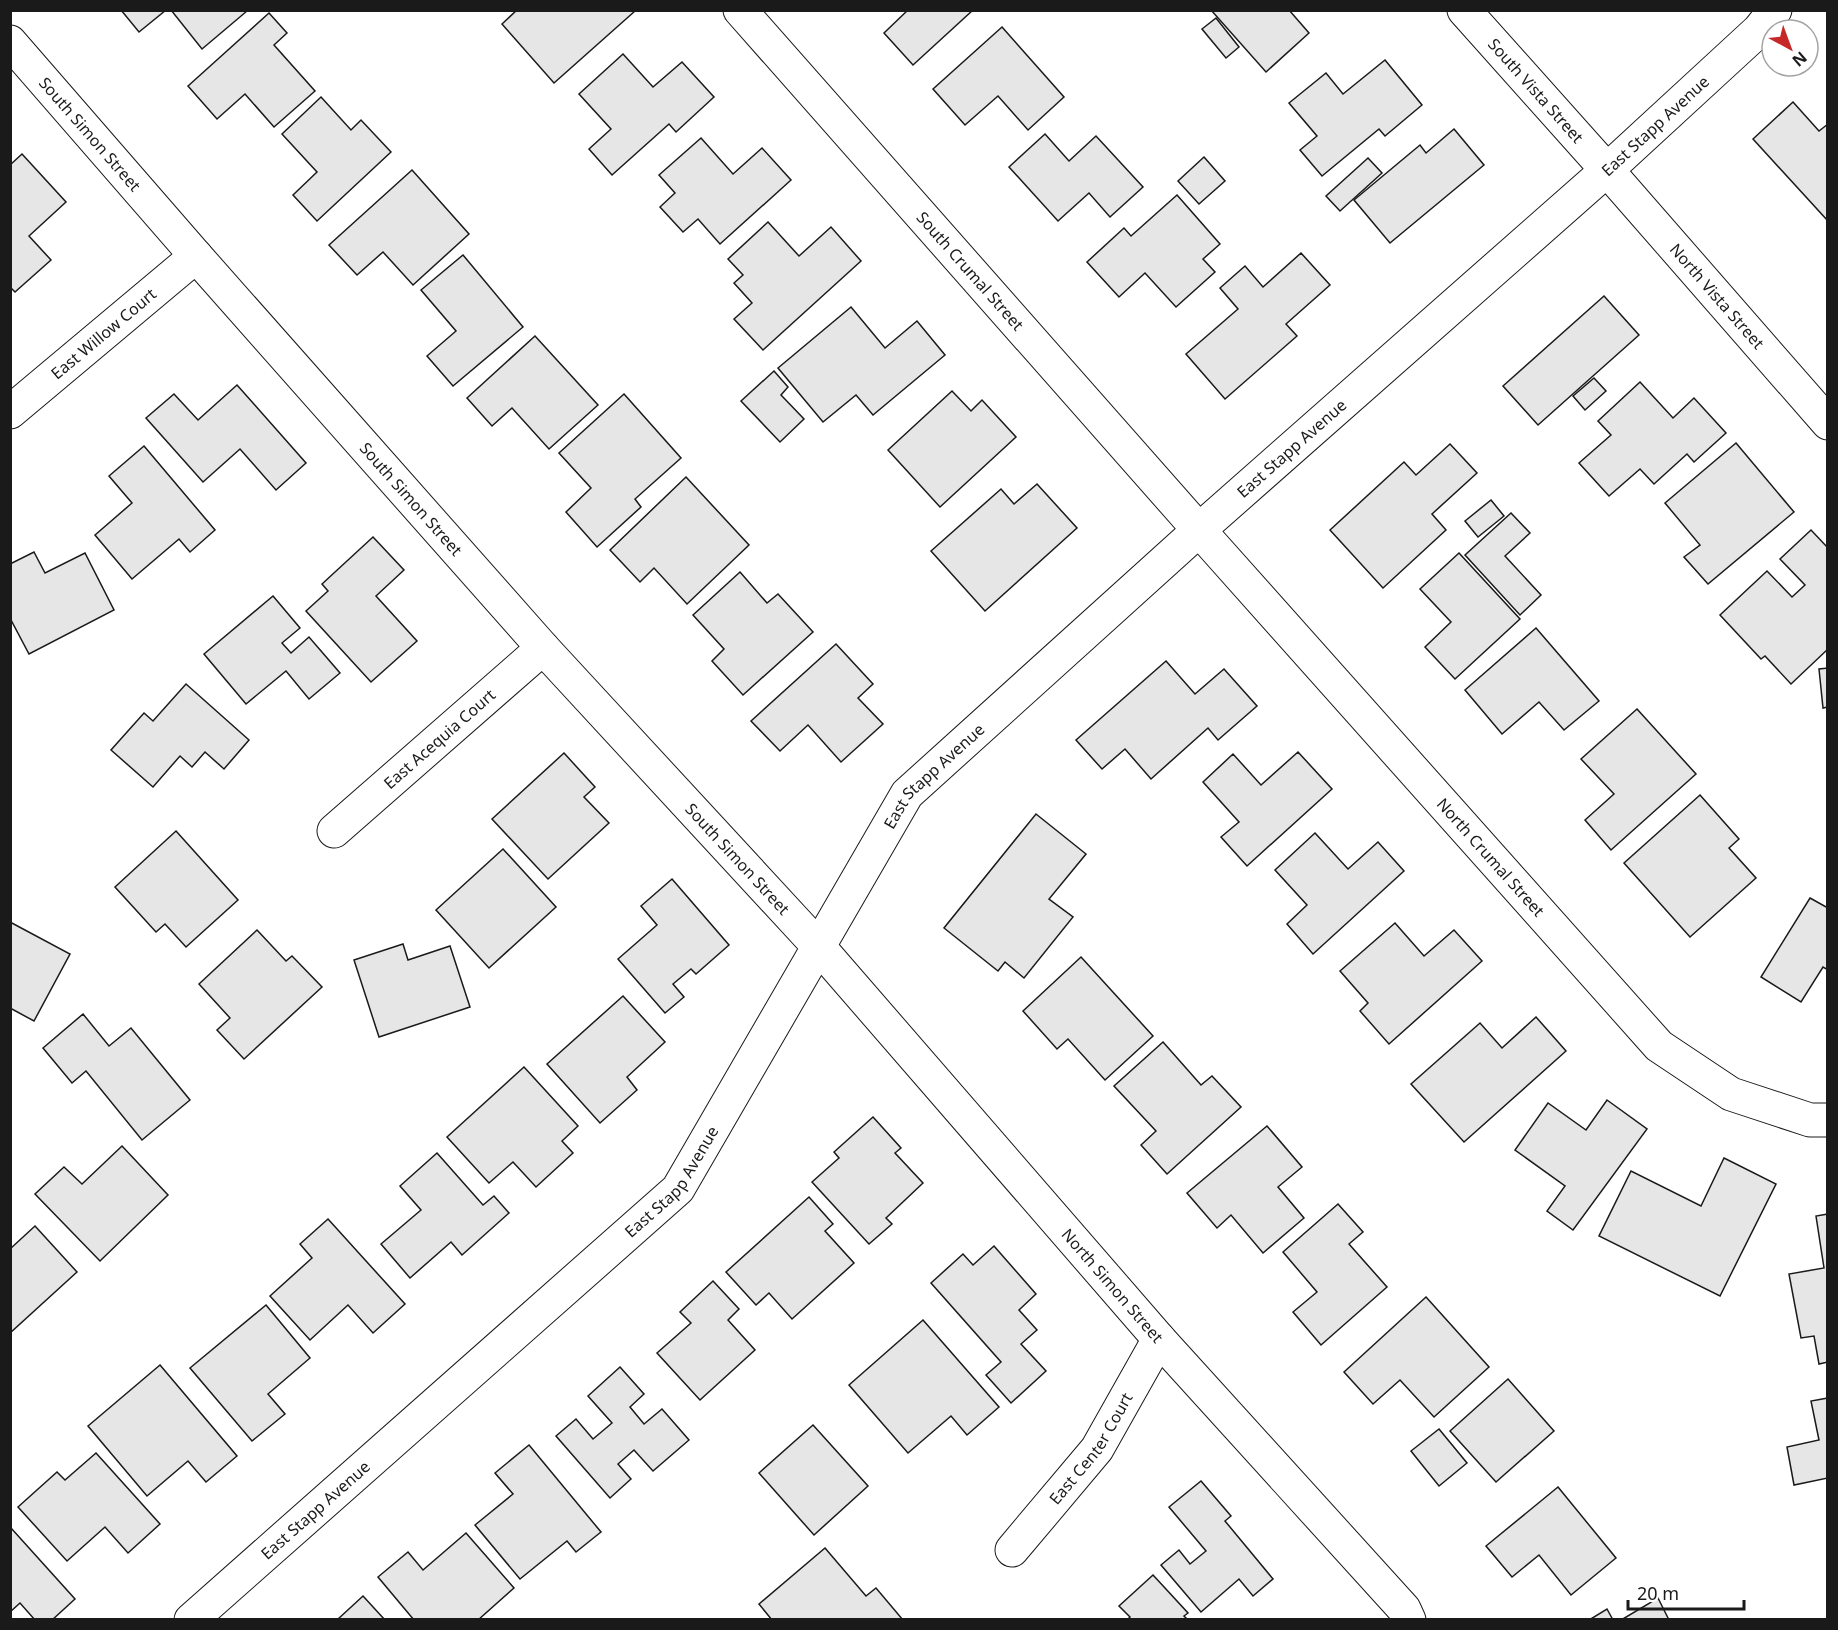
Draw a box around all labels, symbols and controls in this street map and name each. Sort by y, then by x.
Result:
north arrow [1760,18,1820,78]
street label: South Vista Street [1483,34,1589,148]
text: N [1788,47,1812,72]
street label: East Stapp Avenue [1596,71,1714,181]
street label: South Simon Street [34,72,146,196]
street label: South Crumal Street [912,207,1029,335]
street label: North Vista Street [1665,239,1769,354]
street label: East Willow Court [46,283,161,384]
street label: East Stapp Avenue [1232,394,1351,503]
street label: South Simon Street [355,438,467,561]
street label: East Acequia Court [379,684,500,794]
street label: East Stapp Avenue [878,718,989,833]
street label: North Crumal Street [1432,793,1550,921]
street label: South Simon Street [681,798,795,920]
street label: East Stapp Avenue [620,1122,723,1242]
street label: North Simon Street [1057,1224,1168,1347]
street label: East Center Court [1044,1388,1138,1509]
street label: East Stapp Avenue [256,1456,375,1564]
scale bar [1628,1573,1744,1611]
text: 20 m [1637,1581,1679,1605]

